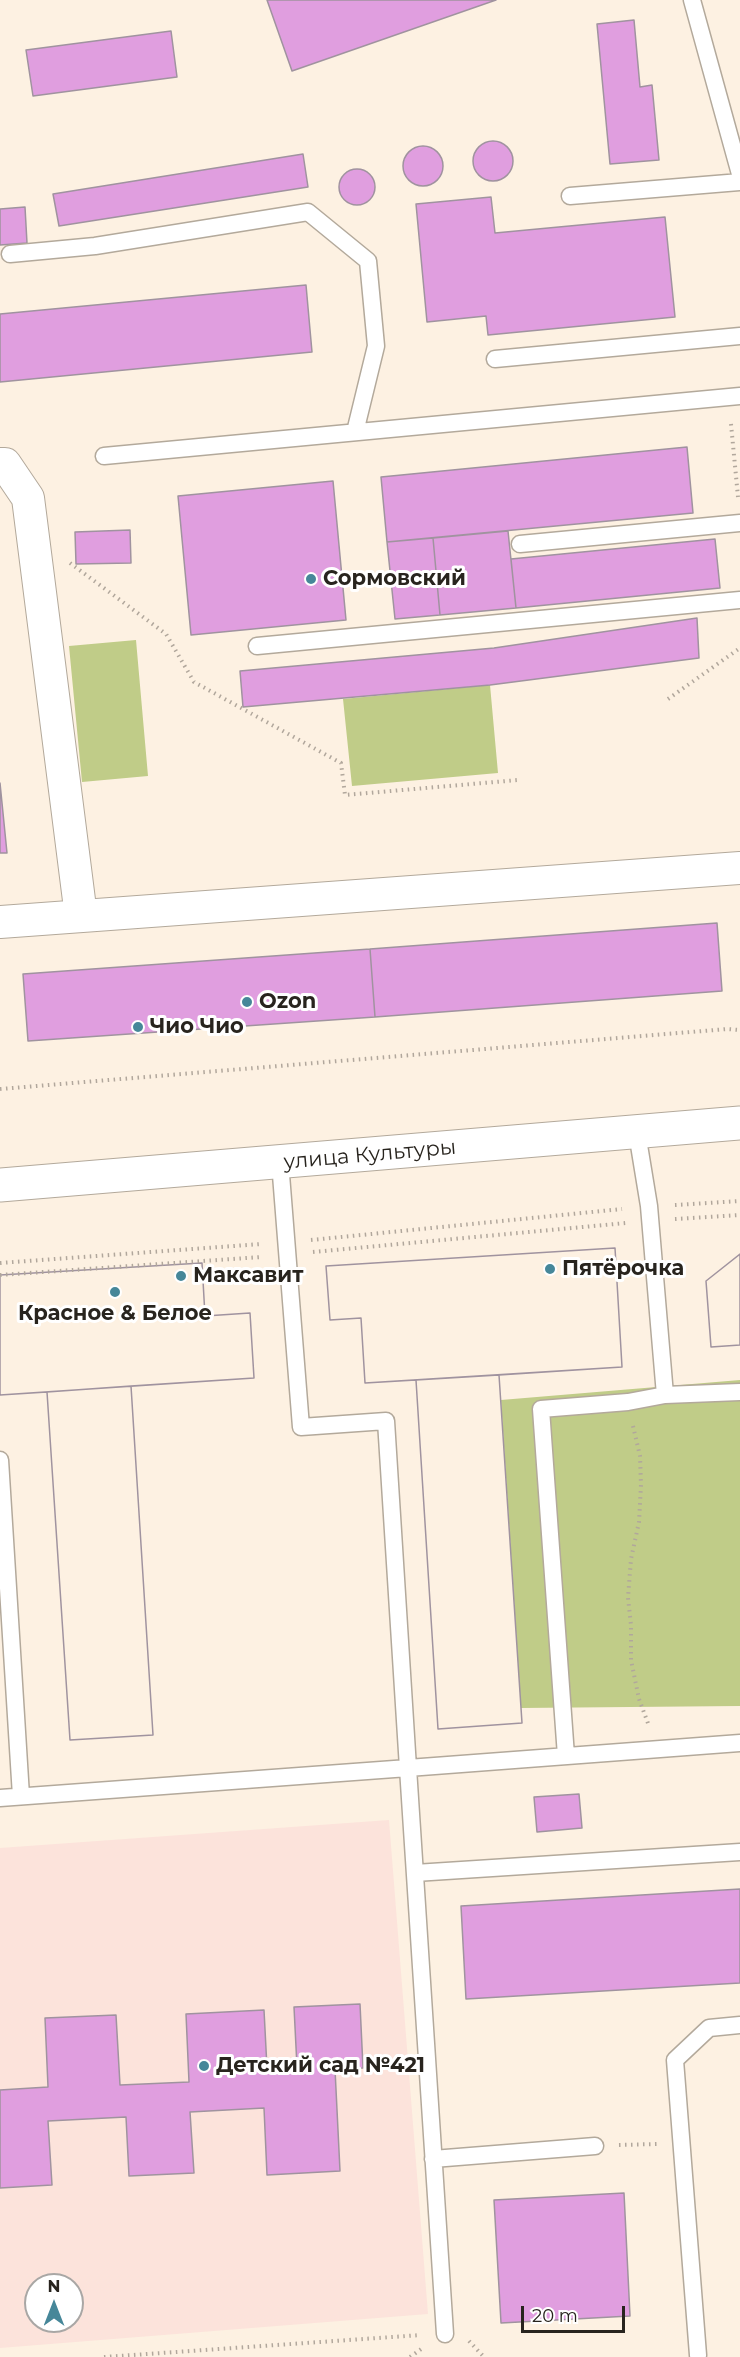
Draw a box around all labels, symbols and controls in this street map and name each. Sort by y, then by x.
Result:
place label: Сормовский [323,566,466,592]
marker: Сормовский [304,572,318,586]
place label: Ozon [259,989,316,1015]
marker: Ozon [240,995,254,1009]
place label: Чио Чио [150,1014,244,1040]
marker: Чио Чио [131,1020,145,1034]
street label: улица Культуры [283,1135,457,1175]
place label: Пятёрочка [562,1256,684,1282]
marker: Пятёрочка [543,1262,557,1276]
place label: Максавит [193,1263,303,1289]
marker: Максавит [174,1269,188,1283]
marker: Красное & Белое [108,1285,122,1299]
place label: Красное & Белое [18,1301,212,1327]
place label: Детский сад №421 [216,2053,425,2079]
marker: Детский сад №421 [197,2059,211,2073]
north arrow [24,2273,84,2333]
text: N [48,2277,60,2296]
scale bar [524,2294,628,2332]
text: 20 m [532,2305,578,2327]

